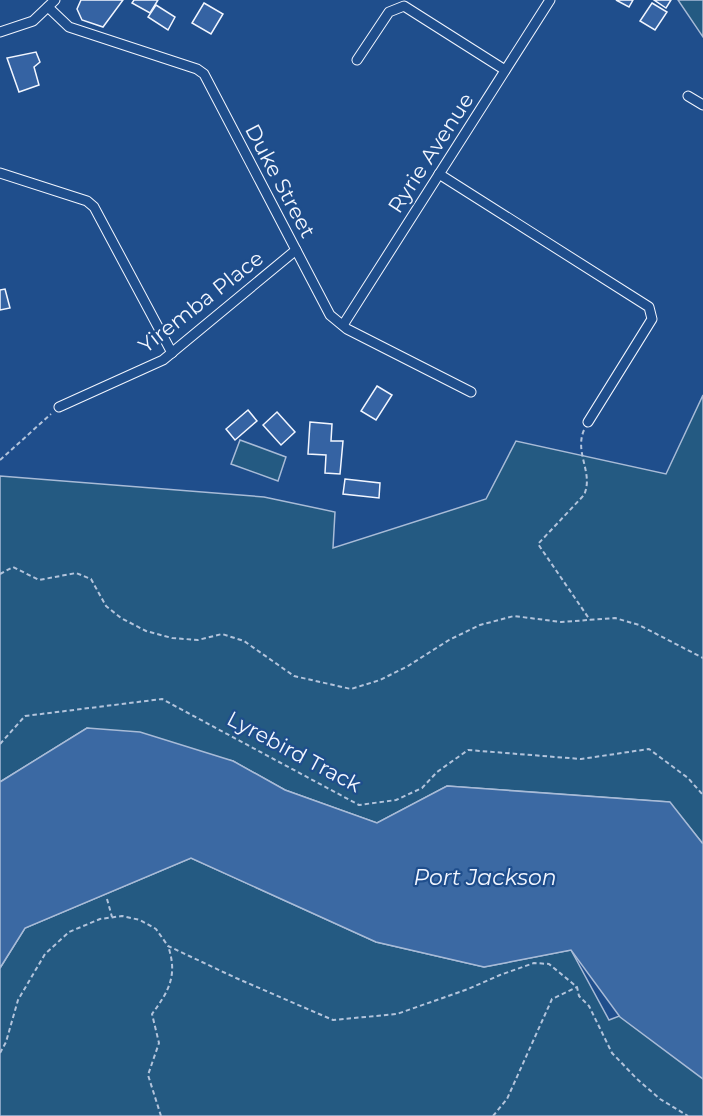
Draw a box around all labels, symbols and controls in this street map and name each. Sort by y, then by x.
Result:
street label: Ryrie Avenue [383,88,479,217]
street label: Duke Street [240,120,321,242]
street label: Yiremba Place [133,245,268,358]
street label: Lyrebird Track [223,706,366,798]
water label: Port Jackson [413,864,557,891]

